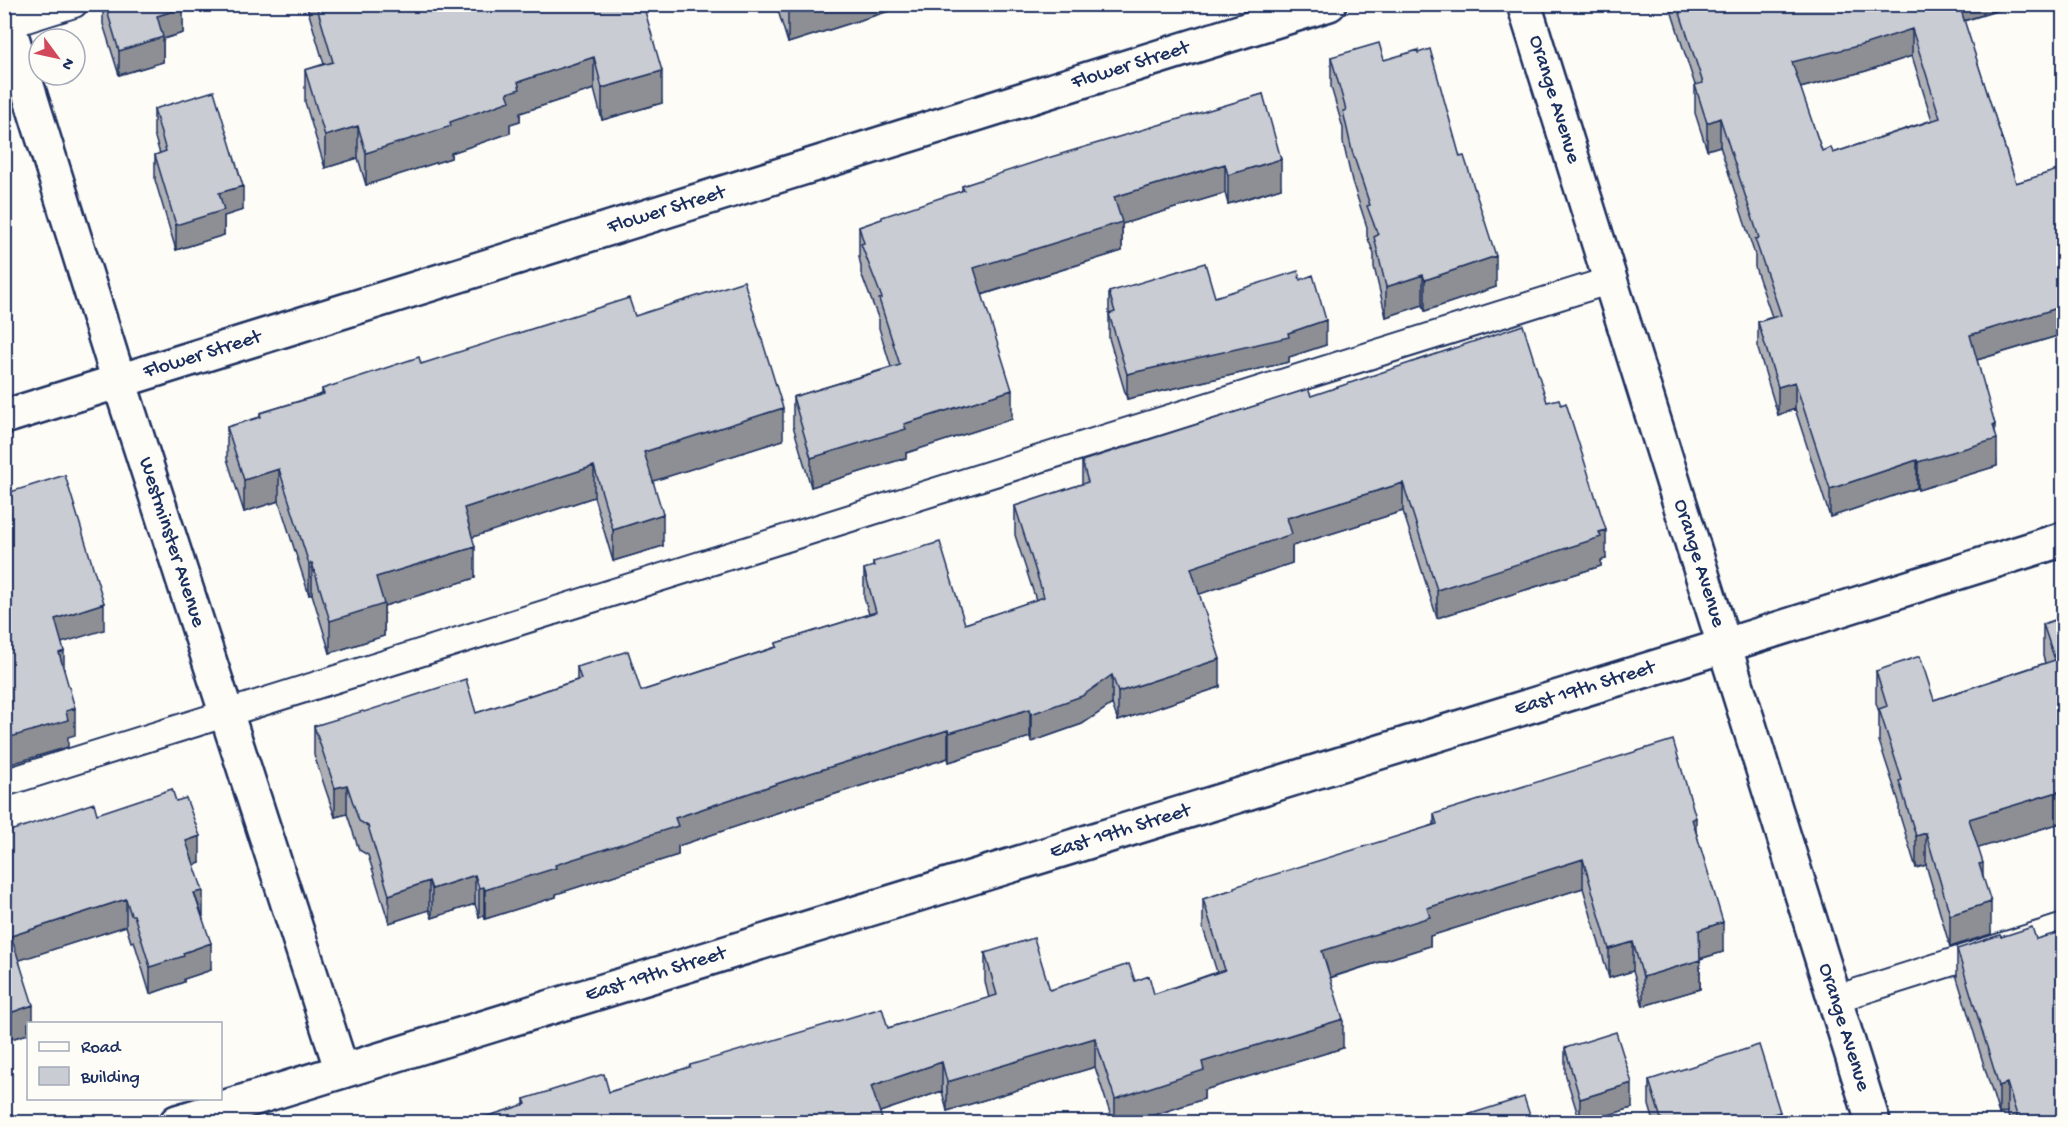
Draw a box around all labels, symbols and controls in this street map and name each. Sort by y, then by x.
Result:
north arrow [27,27,87,87]
street label: Orange Avenue [1522,32,1586,168]
street label: Flower Street [1068,35,1195,96]
text: N [56,54,77,73]
street label: Flower Street [604,180,731,241]
street label: Flower Street [140,324,267,385]
street label: Westminster Avenue [132,454,211,632]
street label: Orange Avenue [1667,496,1731,632]
street label: East 19th Street [1511,655,1661,722]
street label: East 19th Street [1047,798,1196,865]
street label: East 19th Street [582,941,732,1008]
street label: Orange Avenue [1812,960,1875,1095]
legend [27,1022,222,1100]
text: Road [81,1038,122,1059]
text: Building [80,1068,140,1089]

